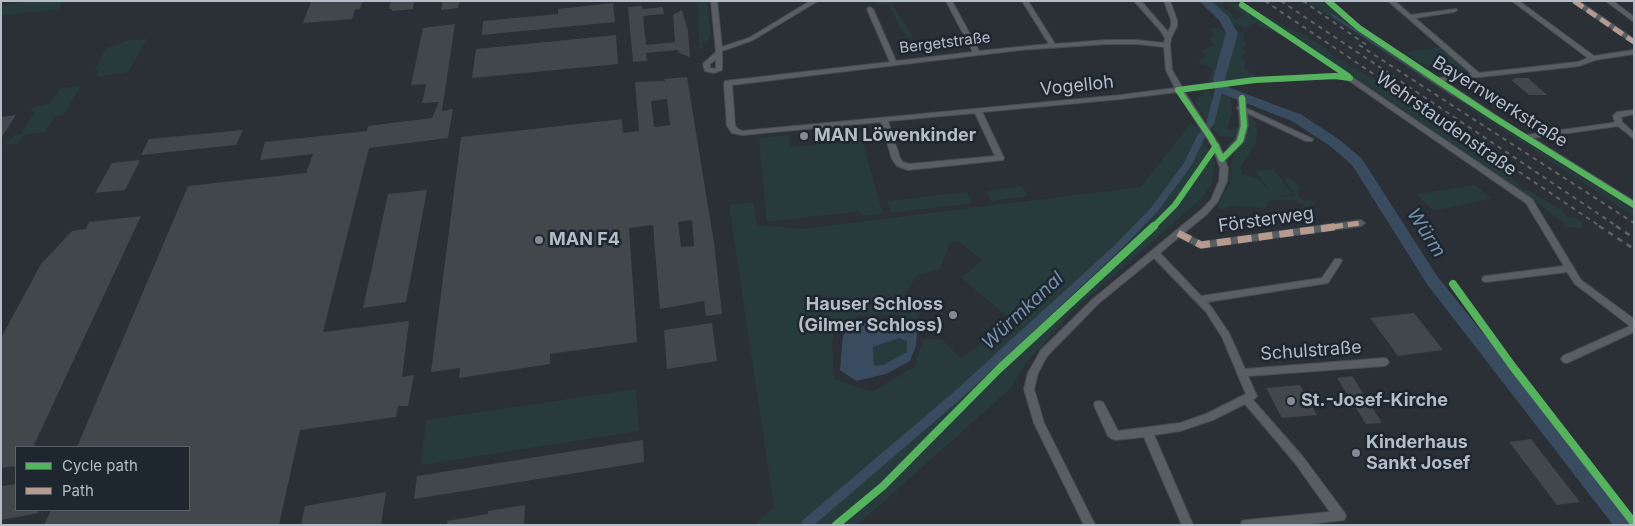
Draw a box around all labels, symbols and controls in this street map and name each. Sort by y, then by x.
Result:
street label: Bergetstraße [898,28,992,58]
street label: Bayernwerkstraße [1428,52,1572,152]
street label: Wehrstaudenstraße [1371,67,1521,181]
street label: Vogelloh [1039,71,1115,101]
place label: MAN Löwenkinder [814,125,976,147]
marker: MAN Löwenkinder [798,130,810,142]
street label: Försterweg [1217,203,1315,237]
water label: Würm [1402,204,1450,262]
place label: MAN F4 [549,229,620,251]
marker: MAN F4 [533,234,545,246]
water label: Würmkanal [977,267,1069,355]
place label: Hauser Schloss (Gilmer Schloss) [798,294,943,336]
marker: Hauser Schloss (Gilmer Schloss) [947,309,959,321]
street label: Schulstraße [1260,337,1362,365]
place label: St.-Josef-Kirche [1301,390,1448,412]
marker: St.-Josef-Kirche [1285,395,1297,407]
place label: Kinderhaus Sankt Josef [1366,432,1470,474]
legend [15,446,190,511]
marker: Kinderhaus Sankt Josef [1350,447,1362,459]
text: Cycle path [62,456,138,475]
text: Path [62,481,94,500]

